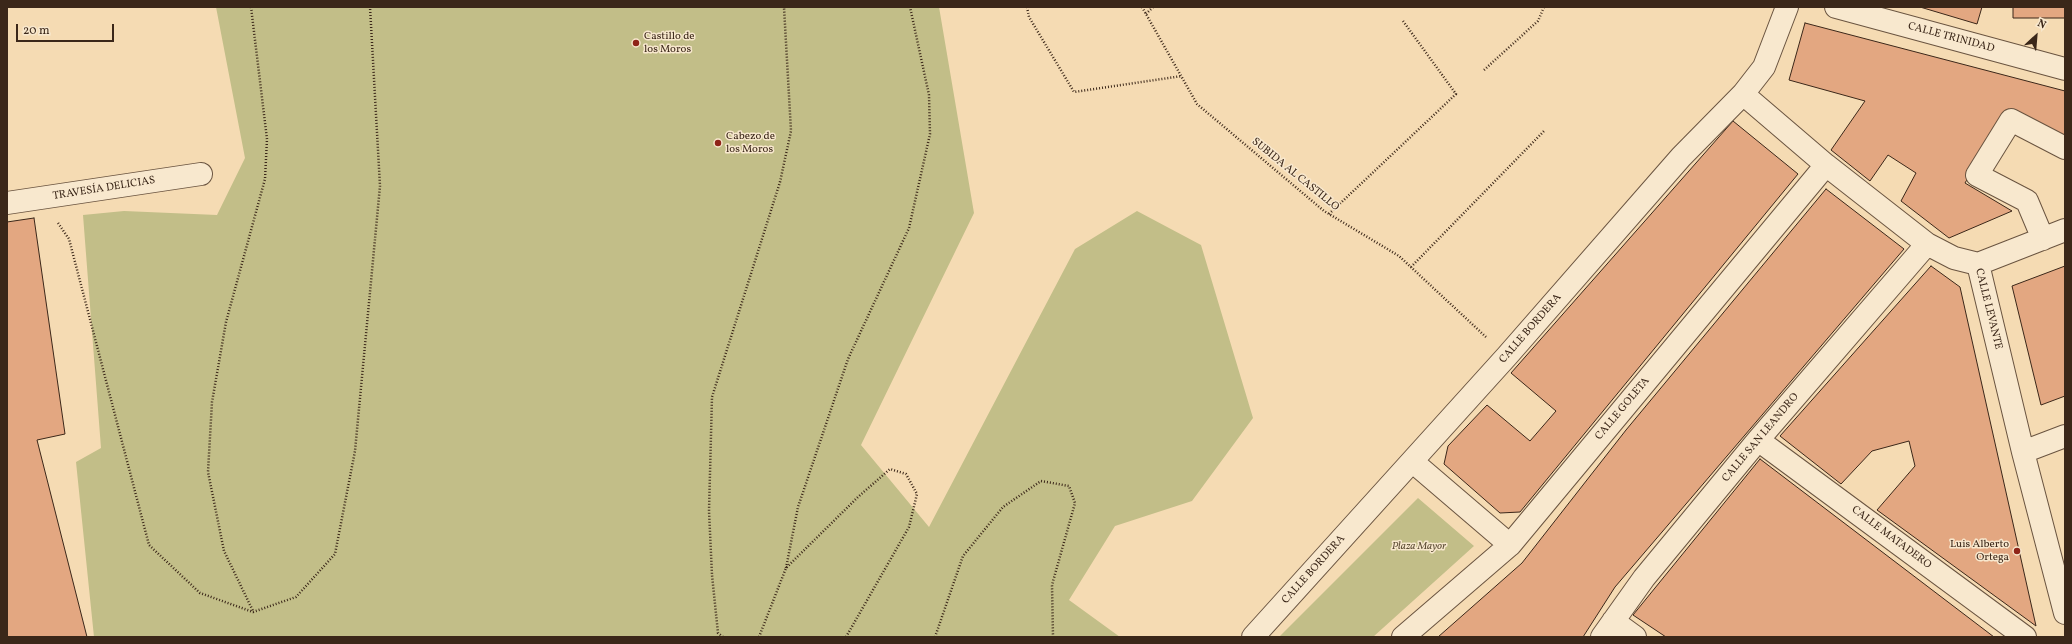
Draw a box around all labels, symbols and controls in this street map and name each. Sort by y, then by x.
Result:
scale bar [18,16,116,42]
north arrow [2016,16,2056,56]
text: N [2035,16,2048,33]
street label: CALLE TRINIDAD [1906,20,1996,56]
text: 20 m [23,23,50,39]
place label: Castillo de los Moros [644,30,695,56]
marker: Castillo de los Moros [631,38,641,48]
place label: Cabezo de los Moros [726,130,775,156]
street label: SUBIDA AL CASTILLO [1249,136,1341,214]
marker: Cabezo de los Moros [713,138,723,148]
street label: TRAVESÍA DELICIAS [52,174,156,204]
street label: CALLE LEVANTE [1972,267,2004,351]
street label: CALLE BORDERA [1497,291,1565,367]
street label: CALLE GOLETA [1593,375,1653,443]
street label: CALLE SAN LEANDRO [1720,391,1802,485]
street label: CALLE MATADERO [1848,504,1934,572]
street label: CALLE BORDERA [1280,533,1348,607]
place label: Luis Alberto Ortega [1950,538,2009,564]
park label: Plaza Mayor [1392,540,1446,554]
marker: Luis Alberto Ortega [2012,546,2022,556]

